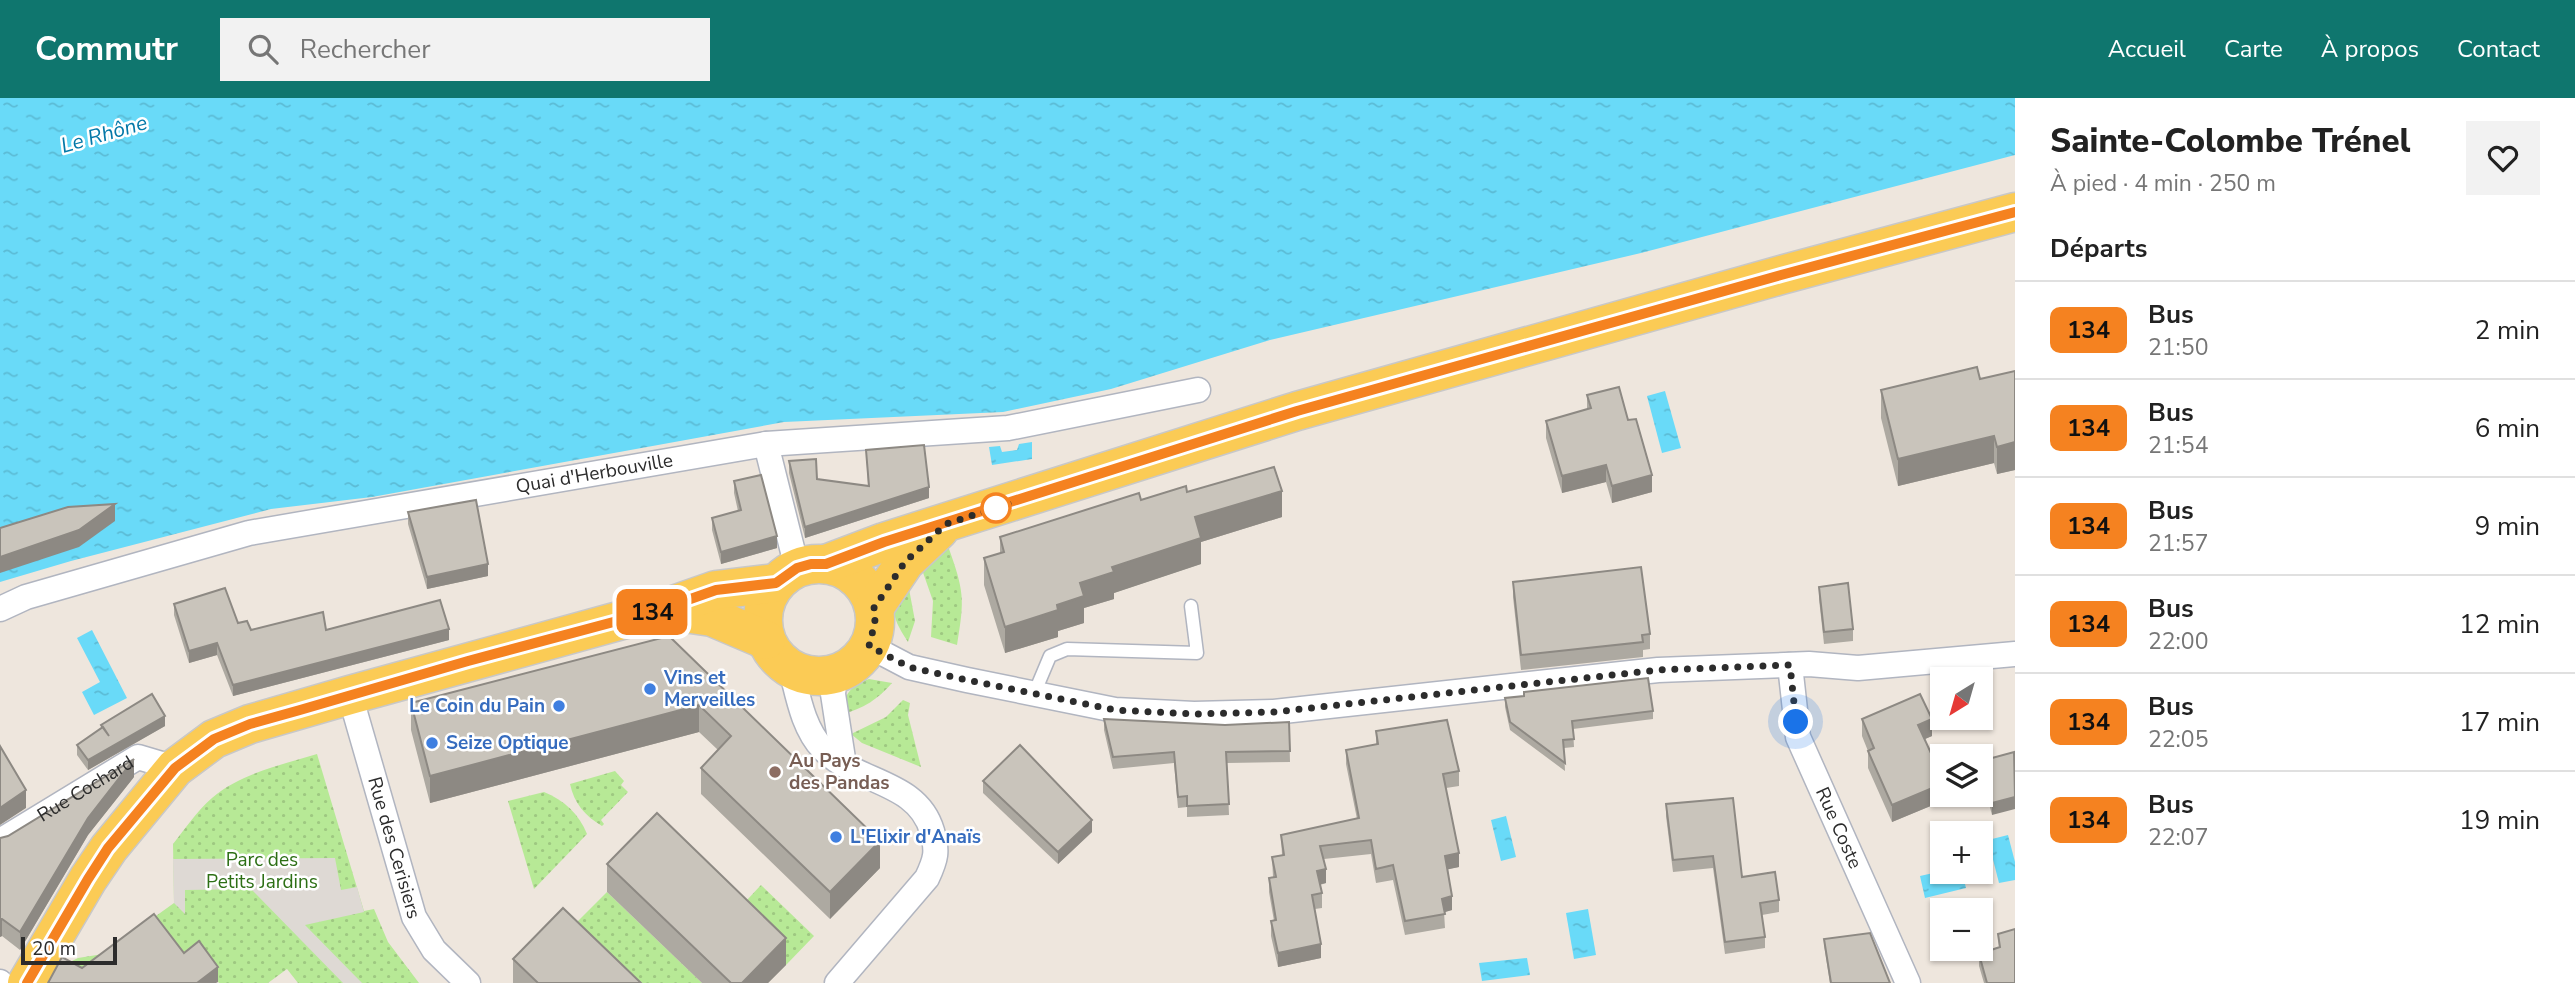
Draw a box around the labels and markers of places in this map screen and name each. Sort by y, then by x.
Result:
unlabelled marker [981,493,1011,523]
place label: Vins et Merveilles [663,665,755,713]
marker: Vins et Merveilles [642,681,658,697]
place label: Le Coin du Pain [409,693,545,719]
marker: Le Coin du Pain [551,698,567,714]
place label: Seize Optique [446,730,568,756]
marker: Seize Optique [424,735,440,751]
place label: Au Pays des Pandas [789,748,890,796]
marker: Au Pays des Pandas [767,764,783,780]
place label: L'Elixir d'Anaïs [850,824,981,850]
marker: L'Elixir d'Anaïs [828,829,844,845]

